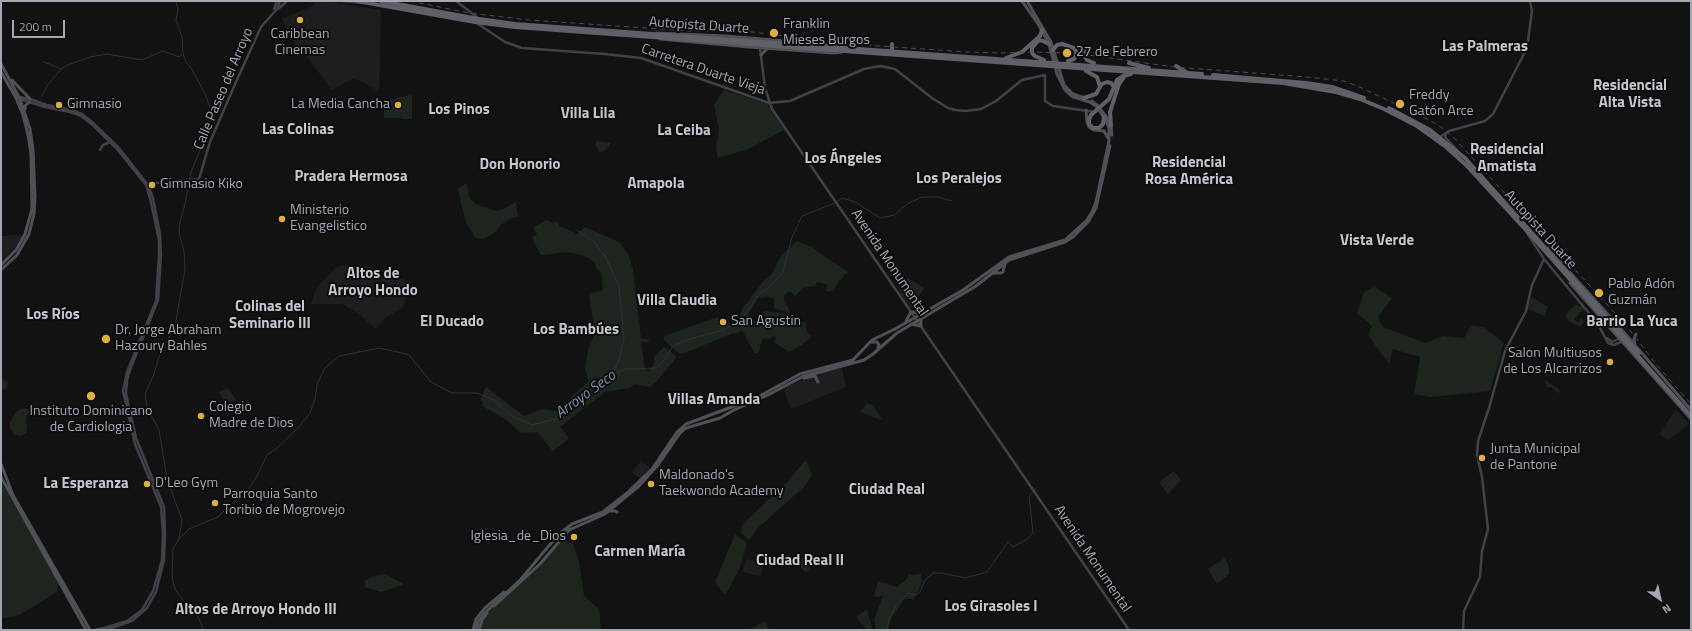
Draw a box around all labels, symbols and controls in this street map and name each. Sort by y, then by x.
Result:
scale bar [14,12,67,38]
street label: Autopista Duarte [648,14,750,38]
marker: Caribbean Cinemas [295,15,305,25]
text: 200 m [19,17,52,36]
place label: Franklin Mieses Burgos [783,17,870,50]
street label: Calle Paseo del Arroyo [191,26,257,152]
place label: Caribbean Cinemas [271,27,329,60]
marker: Franklin Mieses Burgos [768,27,780,39]
district label: Las Palmeras [1442,38,1528,56]
street label: Carretera Duarte Vieja [639,41,767,99]
place label: 27 de Febrero [1076,45,1158,61]
marker: 27 de Febrero [1061,47,1073,59]
district label: Residencial Alta Vista [1593,77,1667,112]
place label: Freddy Gatón Arce [1409,88,1474,120]
place label: Gimnasio [67,97,122,113]
place label: La Media Cancha [291,97,390,113]
marker: Freddy Gatón Arce [1394,98,1406,110]
marker: Gimnasio [54,100,64,110]
marker: La Media Cancha [393,100,403,110]
district label: Los Pinos [428,101,490,119]
district label: Villa Lila [561,105,615,123]
district label: Las Colinas [262,121,334,139]
district label: La Ceiba [657,122,711,140]
district label: Residencial Amatista [1470,141,1544,176]
district label: Los Ángeles [804,150,882,168]
district label: Residencial Rosa América [1145,154,1233,189]
district label: Don Honorio [480,156,560,174]
district label: Pradera Hermosa [294,168,408,186]
district label: Los Peralejos [916,170,1002,188]
district label: Amapola [627,175,685,193]
place label: Gimnasio Kiko [160,177,243,193]
marker: Gimnasio Kiko [147,180,157,190]
street label: Autopista Duarte [1500,187,1580,273]
place label: Ministerio Evangelistico [290,203,367,236]
street label: Avenida Monumental [847,206,931,320]
marker: Ministerio Evangelistico [277,214,287,224]
district label: Vista Verde [1340,232,1414,250]
district label: Altos de Arroyo Hondo [328,265,418,300]
place label: Pablo Adón Guzmán [1608,277,1675,310]
marker: Pablo Adón Guzmán [1593,287,1605,299]
district label: Villa Claudia [637,292,717,310]
district label: Colinas del Seminario III [229,298,311,333]
district label: Los Ríos [26,306,80,324]
district label: El Ducado [420,313,484,331]
district label: Barrio La Yuca [1586,313,1678,331]
place label: San Agustin [731,314,801,330]
marker: San Agustin [718,317,728,327]
district label: Los Bambúes [533,321,619,339]
place label: Dr. Jorge Abraham Hazoury Bahles [115,323,221,356]
marker: Dr. Jorge Abraham Hazoury Bahles [100,333,112,345]
place label: Salon Multiusos de Los Alcarrizos [1503,346,1602,378]
marker: Salon Multiusos de Los Alcarrizos [1605,357,1615,367]
water label: Arroyo Seco [552,367,620,423]
marker: Instituto Dominicano de Cardiologia [85,390,97,402]
district label: Villas Amanda [668,391,760,409]
place label: Colegio Madre de Dios [209,400,294,432]
place label: Instituto Dominicano de Cardiologia [30,404,152,436]
marker: Colegio Madre de Dios [196,411,206,421]
place label: Junta Municipal de Pantone [1490,442,1581,474]
marker: Junta Municipal de Pantone [1477,453,1487,463]
place label: Maldonado's Taekwondo Academy [659,468,784,500]
district label: La Esperanza [43,475,129,493]
place label: D'Leo Gym [155,476,218,492]
marker: D'Leo Gym [142,479,152,489]
marker: Maldonado's Taekwondo Academy [646,479,656,489]
district label: Ciudad Real [849,481,925,499]
place label: Parroquia Santo Toribio de Mogrovejo [223,487,345,520]
marker: Parroquia Santo Toribio de Mogrovejo [210,498,220,508]
street label: Avenida Monumental [1050,502,1134,616]
place label: Iglesia_de_Dios [470,529,566,545]
marker: Iglesia_de_Dios [569,532,579,542]
district label: Carmen María [595,543,685,561]
district label: Ciudad Real II [756,552,844,570]
north arrow [1640,579,1680,619]
district label: Los Girasoles I [944,598,1038,616]
text: N [1659,600,1674,618]
district label: Altos de Arroyo Hondo III [175,601,337,619]

